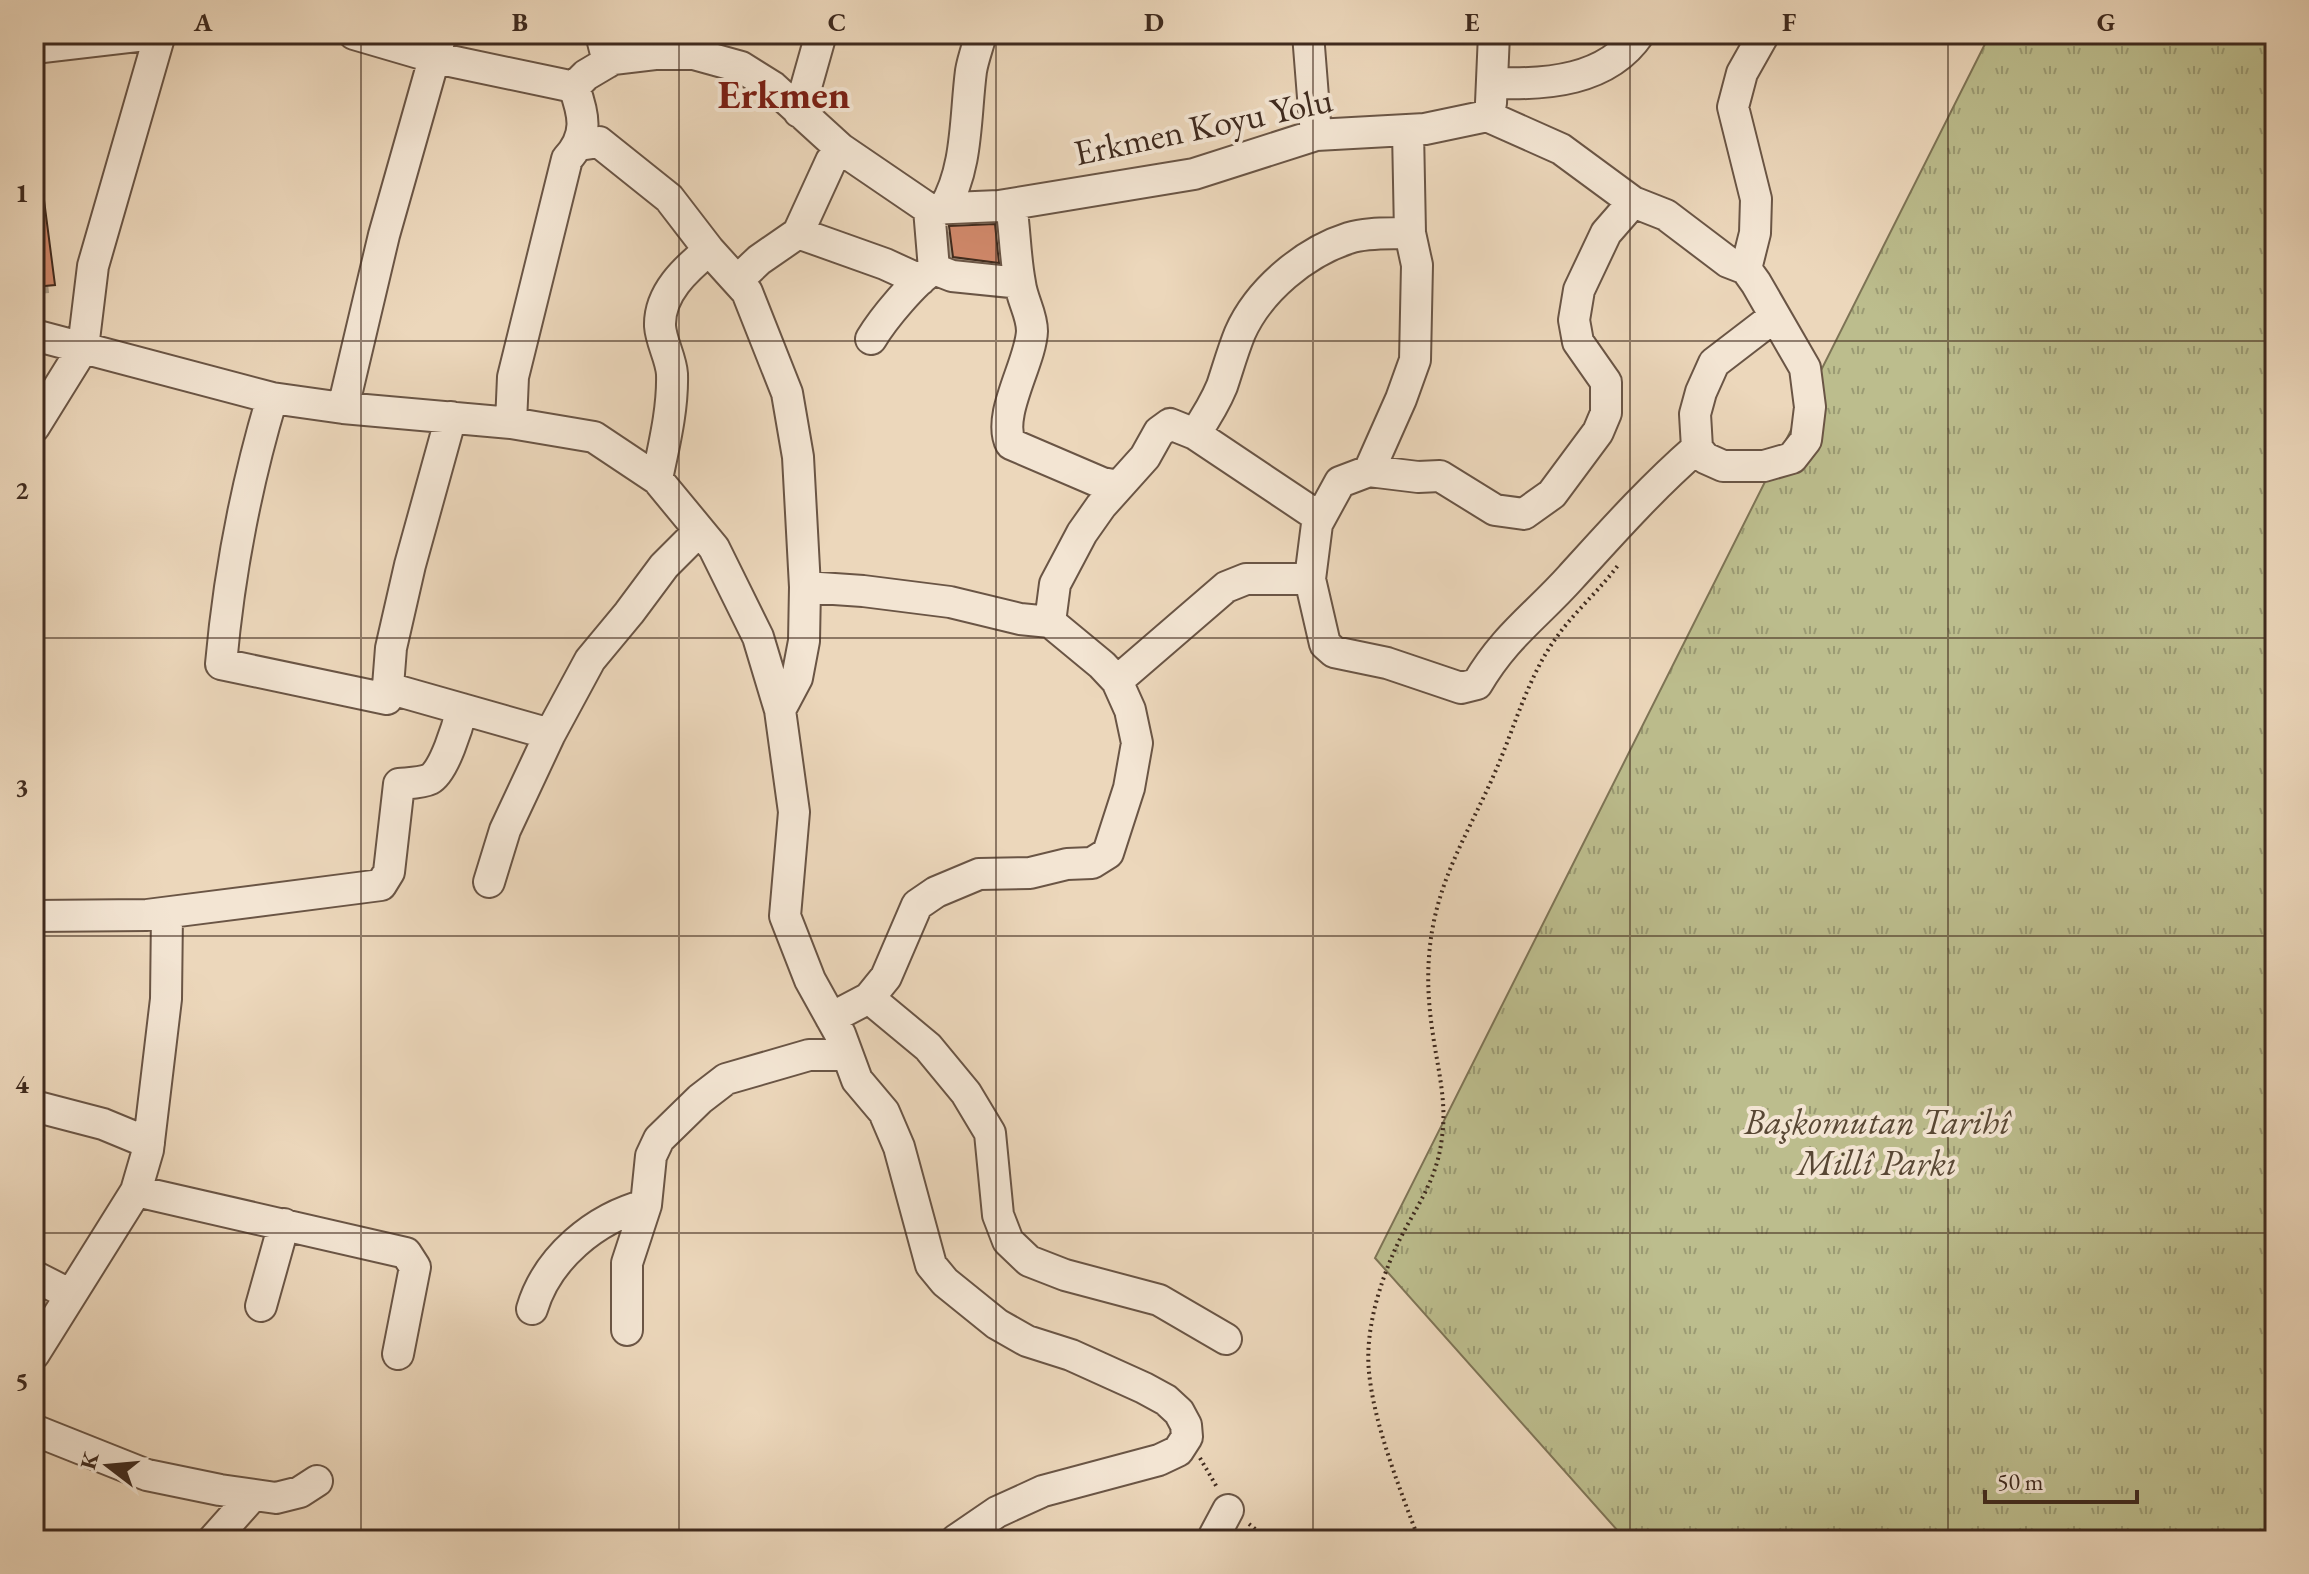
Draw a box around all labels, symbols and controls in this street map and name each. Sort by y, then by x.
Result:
text: A [193,5,213,39]
text: B [512,5,528,39]
text: C [828,5,846,39]
text: D [1144,5,1164,39]
text: E [1465,5,1480,39]
text: F [1782,5,1796,39]
text: G [2097,5,2116,39]
district label: Erkmen [718,68,851,120]
street label: Erkmen Koyu Yolu [1070,76,1337,176]
text: 1 [15,176,29,210]
text: 2 [15,473,29,507]
text: 3 [15,770,29,804]
text: 4 [15,1067,29,1101]
park label: Başkomutan Tarihî Millî Parkı [1743,1098,2012,1186]
text: 5 [15,1364,29,1398]
north arrow [68,1426,148,1506]
text: K [73,1448,106,1473]
scale bar [1985,1454,2137,1504]
text: 50 m [1997,1466,2044,1497]

